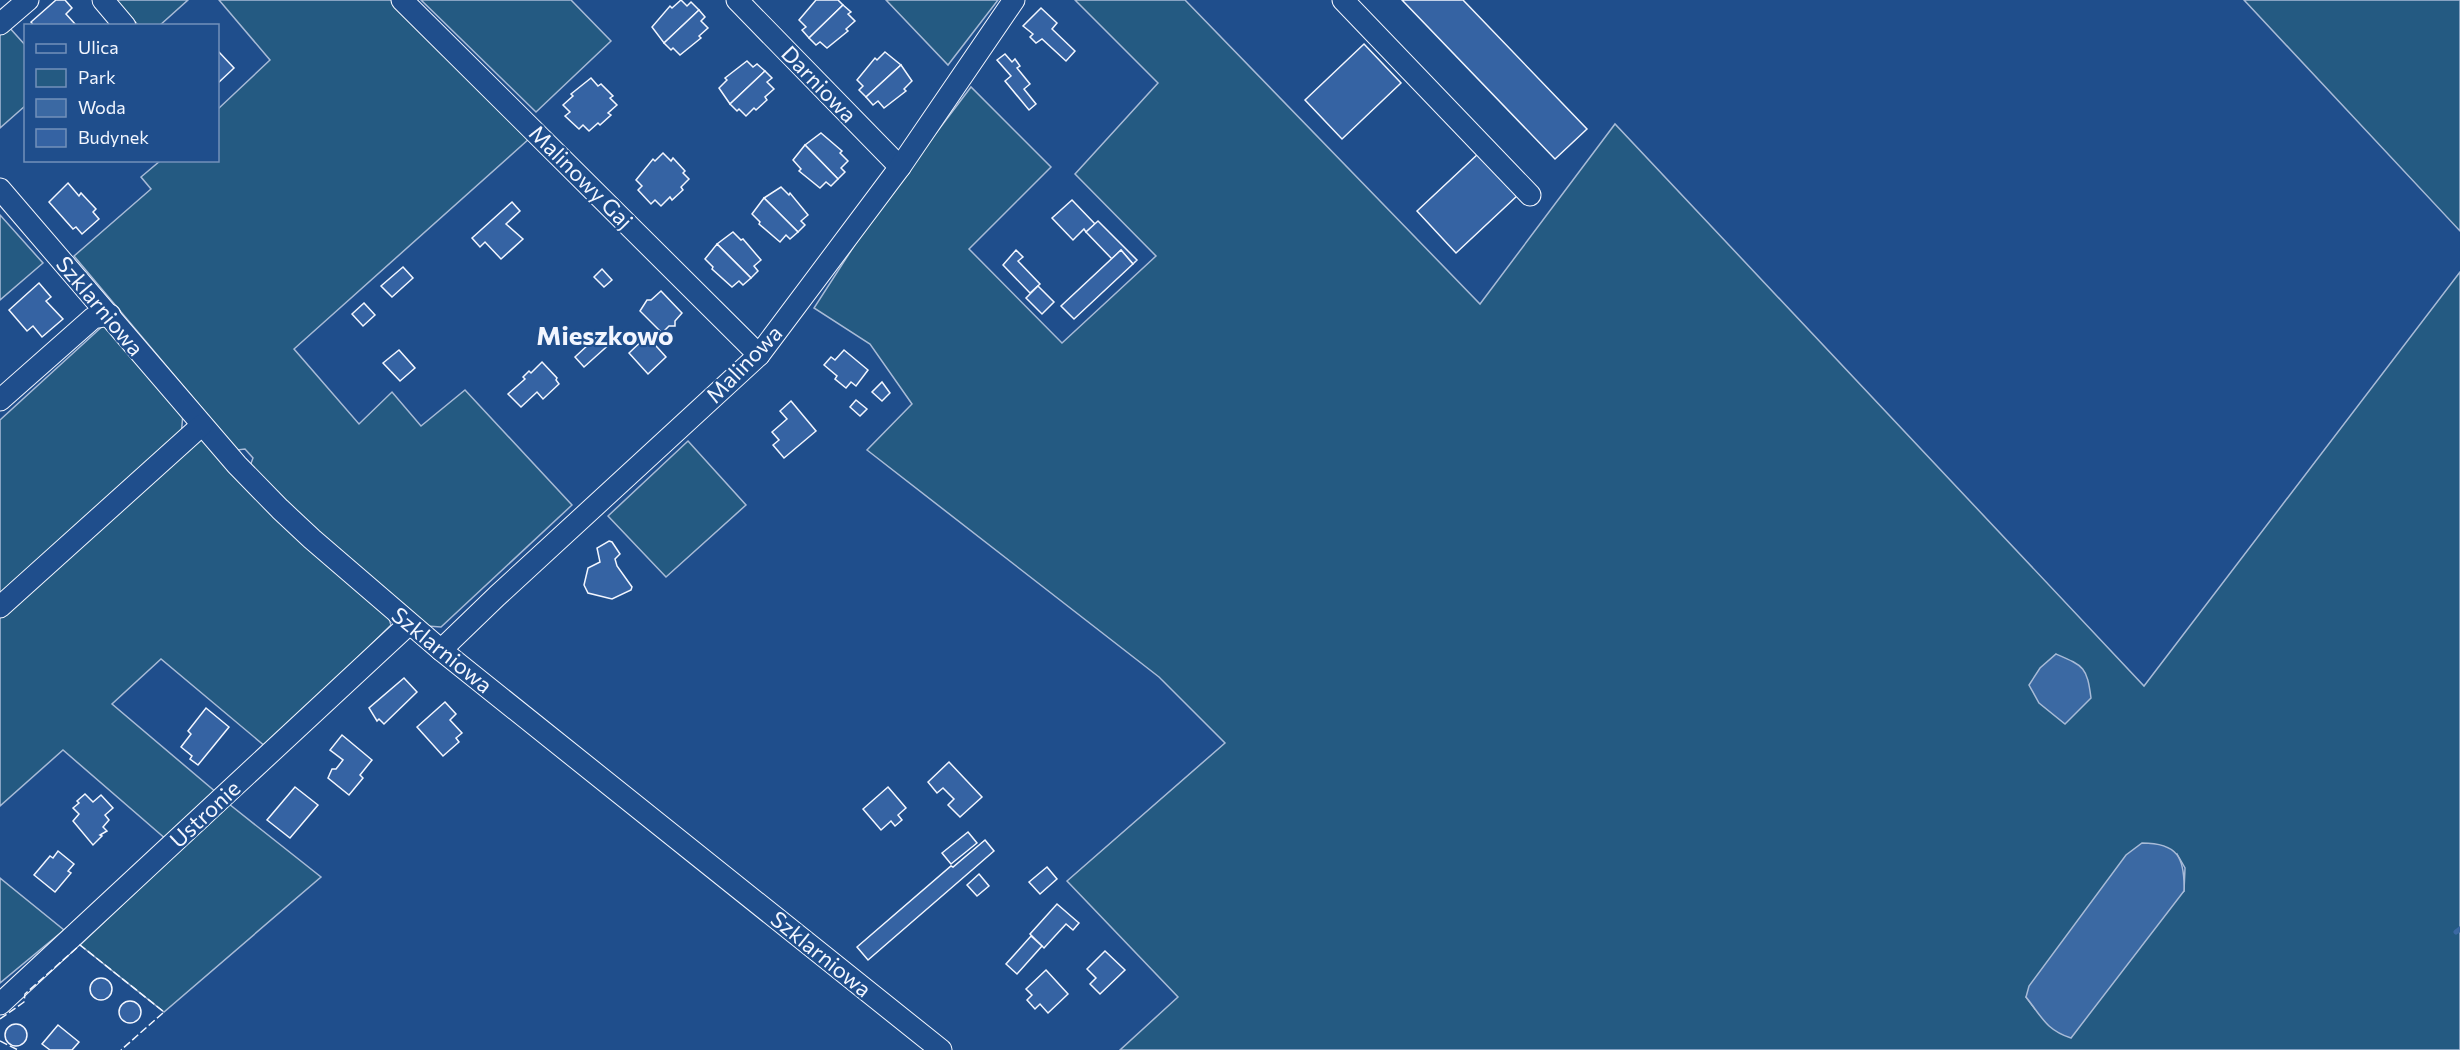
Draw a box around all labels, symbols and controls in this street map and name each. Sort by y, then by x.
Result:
legend [24,24,219,162]
text: Ulica [78,36,119,58]
street label: Darniowa [776,40,863,128]
text: Park [78,66,116,88]
text: Woda [78,96,126,118]
street label: Malinowy Gaj [524,119,639,234]
text: Budynek [78,126,149,148]
street label: Szklarniowa [51,250,150,361]
district label: Mieszkowo [536,319,674,350]
street label: Malinowa [700,319,787,408]
street label: Szklarniowa [387,601,498,698]
street label: Ustronie [164,774,245,853]
street label: Szklarniowa [766,905,877,1002]

